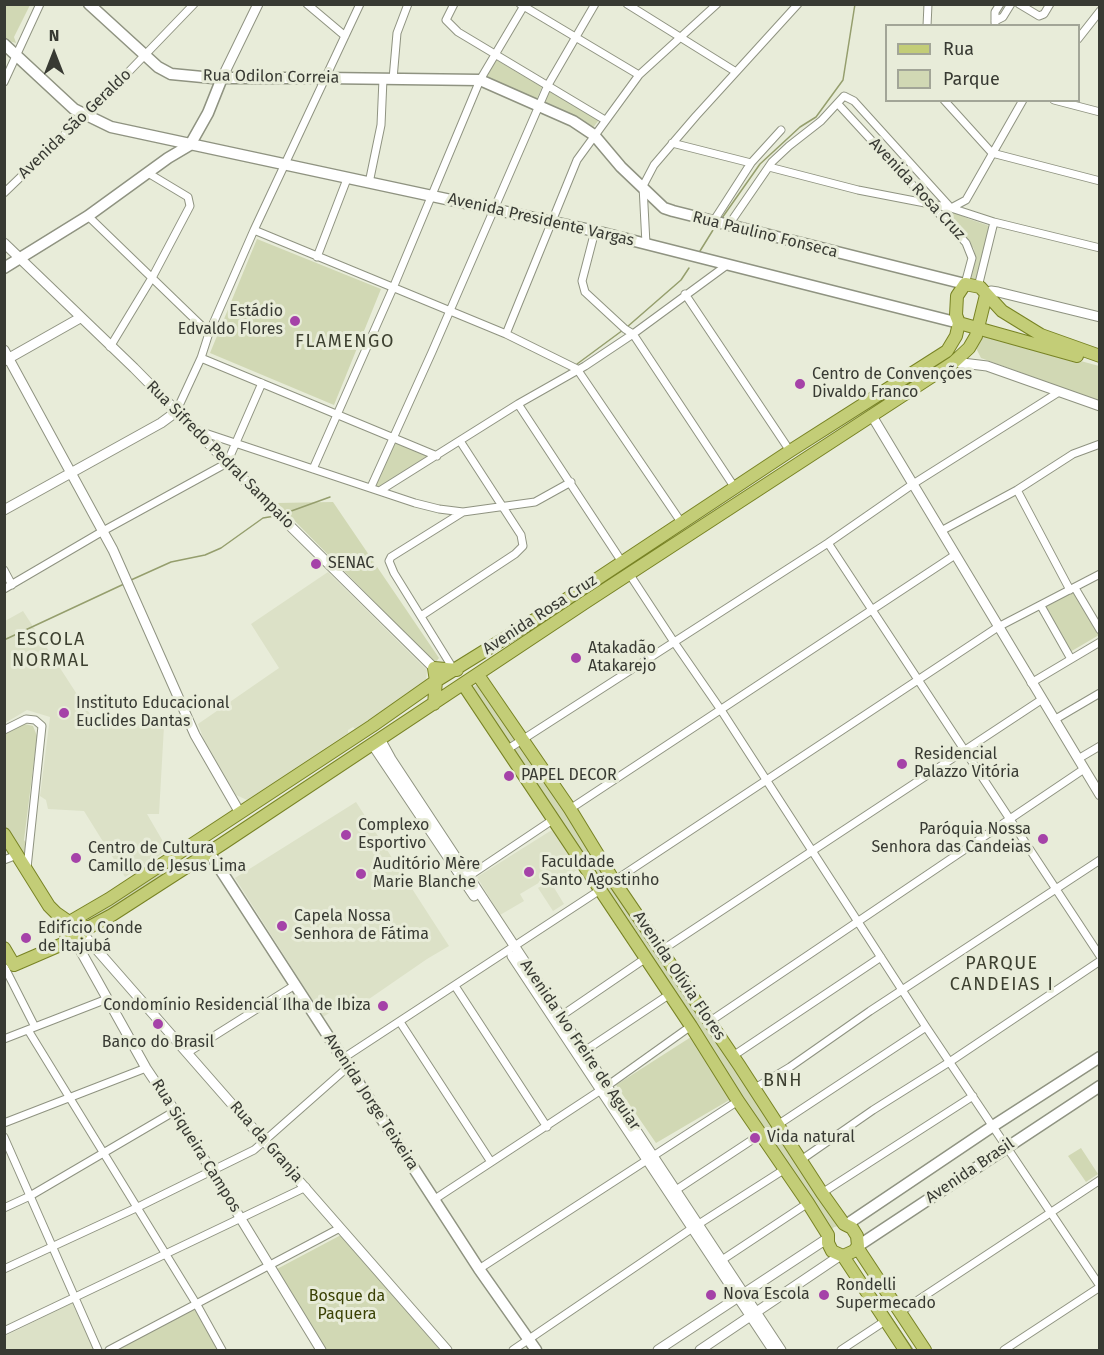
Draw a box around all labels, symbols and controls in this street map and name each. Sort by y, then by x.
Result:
north arrow [24,24,84,84]
legend [885,24,1080,102]
text: N [49,26,59,45]
text: Rua [943,38,974,60]
street label: Avenida São Geraldo [15,65,135,183]
street label: Rua Odilon Correia [203,66,339,88]
text: Parque [943,68,1000,90]
street label: Avenida Rosa Cruz [865,134,969,244]
street label: Avenida Presidente Vargas [446,189,636,251]
street label: Rua Paulino Fonseca [690,208,840,262]
place label: Estádio Edvaldo Flores [178,302,283,340]
marker: Estádio Edvaldo Flores [288,314,302,328]
district label: FLAMENGO [295,331,395,353]
place label: Centro de Convenções Divaldo Franco [812,365,972,403]
street label: Rua Sifredo Pedral Sampaio [142,377,298,533]
marker: Centro de Convenções Divaldo Franco [793,377,807,391]
place label: SENAC [328,554,374,574]
marker: SENAC [309,557,323,571]
street label: Avenida Rosa Cruz [479,571,601,659]
district label: ESCOLA NORMAL [12,629,90,672]
place label: Atakadão Atakarejo [588,639,656,677]
marker: Atakadão Atakarejo [569,651,583,665]
place label: Instituto Educacional Euclides Dantas [76,694,229,732]
marker: Instituto Educacional Euclides Dantas [57,706,71,720]
place label: Residencial Palazzo Vitória [914,745,1019,783]
marker: Residencial Palazzo Vitória [895,757,909,771]
place label: PAPEL DECOR [521,766,617,786]
marker: PAPEL DECOR [502,769,516,783]
place label: Complexo Esportivo [358,816,429,854]
place label: Paróquia Nossa Senhora das Candeias [871,820,1031,858]
marker: Complexo Esportivo [339,828,353,842]
marker: Paróquia Nossa Senhora das Candeias [1036,832,1050,846]
place label: Centro de Cultura Camillo de Jesus Lima [88,839,246,877]
marker: Centro de Cultura Camillo de Jesus Lima [69,851,83,865]
place label: Faculdade Santo Agostinho [541,853,659,891]
place label: Auditório Mère Marie Blanche [373,855,480,893]
marker: Faculdade Santo Agostinho [522,865,536,879]
marker: Auditório Mère Marie Blanche [354,867,368,881]
place label: Capela Nossa Senhora de Fátima [294,907,429,945]
street label: Avenida Olívia Flores [629,908,729,1044]
place label: Edifício Conde de Itajubá [38,919,143,957]
marker: Capela Nossa Senhora de Fátima [275,919,289,933]
marker: Edifício Conde de Itajubá [19,931,33,945]
district label: PARQUE CANDEIAS I [950,953,1054,996]
street label: Avenida Ivo Freire de Aguiar [516,956,644,1134]
place label: Condomínio Residencial Ilha de Ibiza [103,996,371,1016]
marker: Condomínio Residencial Ilha de Ibiza [376,999,390,1013]
marker: Banco do Brasil [151,1017,165,1031]
street label: Avenida Jorge Teixeira [320,1030,422,1174]
place label: Banco do Brasil [102,1033,214,1053]
district label: BNH [763,1070,803,1092]
street label: Rua Siqueira Campos [147,1076,245,1216]
street label: Rua da Granja [225,1097,307,1187]
place label: Vida natural [767,1128,855,1148]
marker: Vida natural [748,1131,762,1145]
street label: Avenida Brasil [922,1134,1018,1208]
place label: Rondelli Supermecado [836,1276,936,1314]
place label: Nova Escola [723,1285,810,1305]
park label: Bosque da Paquera [309,1287,385,1325]
marker: Nova Escola [704,1288,718,1302]
marker: Rondelli Supermecado [817,1288,831,1302]

